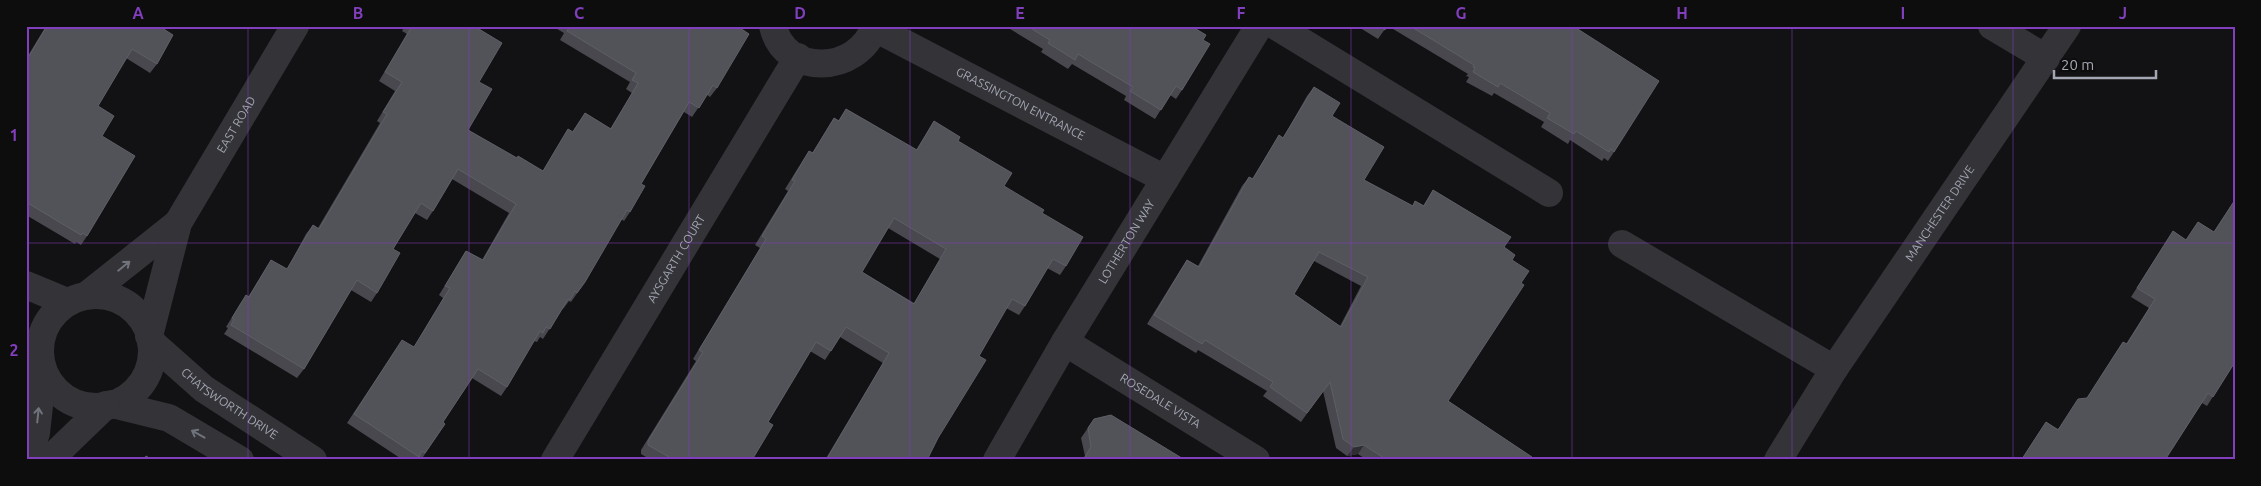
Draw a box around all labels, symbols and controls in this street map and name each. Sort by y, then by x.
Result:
text: A [132,4,144,22]
text: B [353,4,363,22]
text: C [574,4,584,22]
text: D [794,4,806,22]
text: E [1015,4,1025,22]
text: F [1237,4,1246,22]
text: G [1455,4,1467,22]
text: H [1676,4,1688,22]
text: I [1901,4,1905,22]
text: J [2119,4,2127,22]
scale bar [2054,48,2156,80]
text: 20 m [2061,56,2094,73]
street label: GRASSINGTON ENTRANCE [954,64,1088,142]
street label: EAST ROAD [214,94,258,155]
text: 1 [9,126,19,144]
street label: MANCHESTER DRIVE [1902,163,1976,263]
street label: LOTHERTON WAY [1096,197,1157,286]
street label: AYSGARTH COURT [644,212,708,305]
one-way arrow [117,261,130,272]
text: 2 [9,341,19,359]
street label: CHATSWORTH DRIVE [179,365,281,441]
street label: ROSEDALE VISTA [1118,371,1203,430]
one-way arrow [33,408,43,424]
one-way arrow [192,429,206,439]

